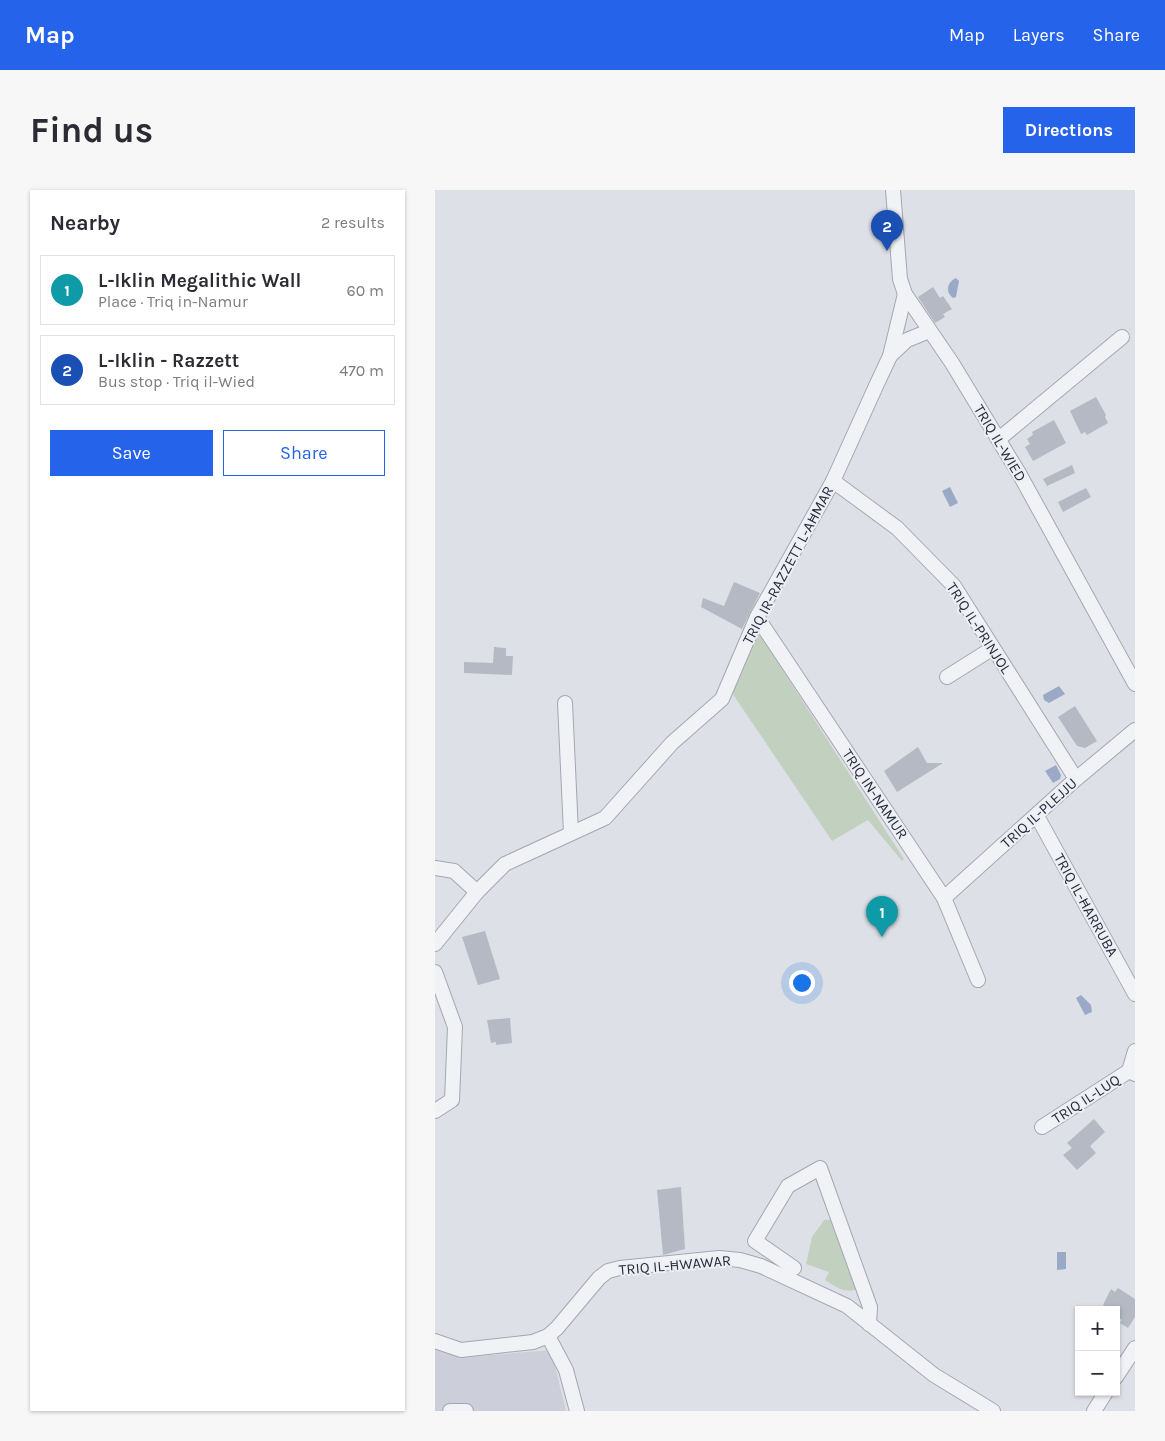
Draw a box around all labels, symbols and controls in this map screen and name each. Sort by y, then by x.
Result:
text: Map [25,21,75,49]
text: Map [949,24,985,46]
text: Layers [1013,24,1065,46]
text: Share [1093,24,1140,46]
button: Directions [1003,107,1135,153]
text: Find us [30,110,153,151]
pin: 2 [871,210,903,251]
text: Nearby [50,211,120,235]
text: 2 results [321,213,385,232]
text: L-Iklin Megalithic Wall [98,270,301,292]
text: 1 [64,281,70,300]
text: 60 m [347,281,384,300]
text: Place · Triq in-Namur [98,292,248,311]
text: L-Iklin - Razzett [98,350,239,372]
text: 2 [62,361,72,380]
text: 470 m [339,361,384,380]
text: Bus stop · Triq il-Wied [98,372,255,391]
street label: TRIQ IL-WIED [970,401,1030,485]
button: Save [50,430,213,476]
button: Share [223,430,385,476]
street label: TRIQ IR-RAZZETT L-AĦMAR [739,483,837,647]
street label: TRIQ IL-PRINJOL [943,579,1015,677]
street label: TRIQ IN-NAMUR [838,746,912,842]
street label: TRIQ IL-PLEJJU [997,774,1081,852]
street label: TRIQ IL-ĦARRUBA [1050,850,1122,960]
pin: 1 [866,896,898,937]
your location [789,970,815,996]
street label: TRIQ IL-LUQ [1049,1070,1123,1128]
street label: TRIQ IL-ĦWAWAR [618,1251,732,1279]
map controls [1075,1306,1120,1396]
button: + [1075,1306,1120,1351]
button: − [1075,1351,1120,1396]

